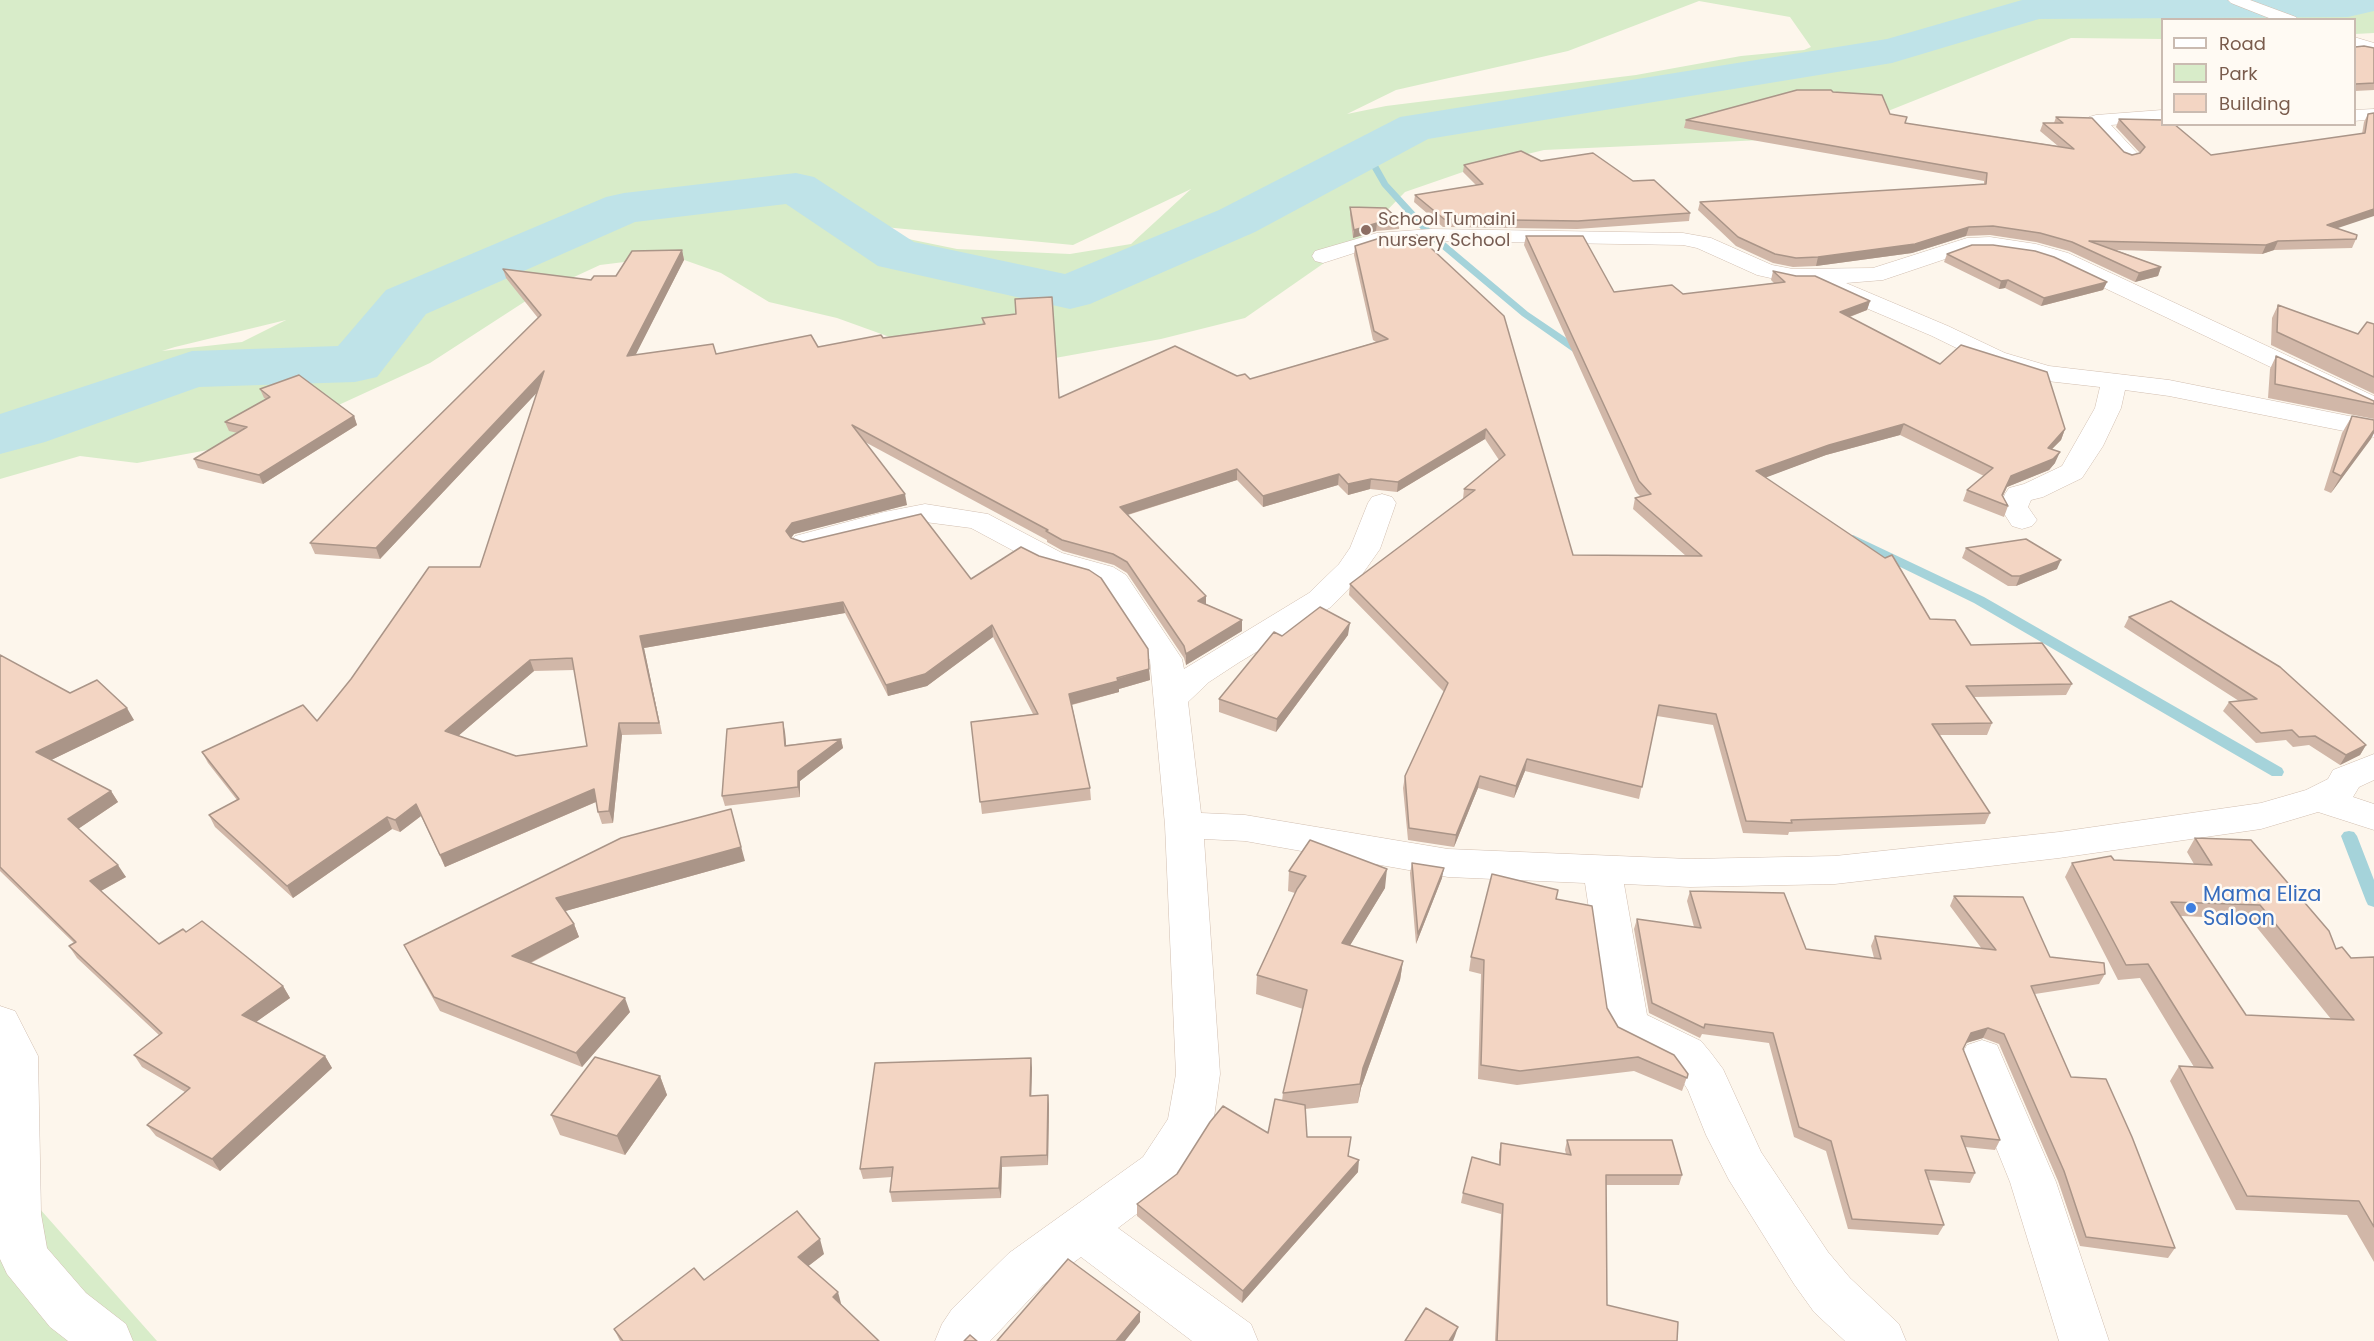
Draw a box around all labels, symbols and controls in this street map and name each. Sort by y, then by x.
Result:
legend [2161,18,2356,126]
text: Road [2219,31,2266,56]
text: Park [2219,61,2258,86]
text: Building [2219,91,2291,116]
place label: School Tumaini nursery School [1378,209,1516,252]
marker: School Tumaini nursery School [1359,223,1373,237]
place label: Mama Eliza Saloon [2203,883,2322,933]
marker: Mama Eliza Saloon [2184,901,2198,915]

